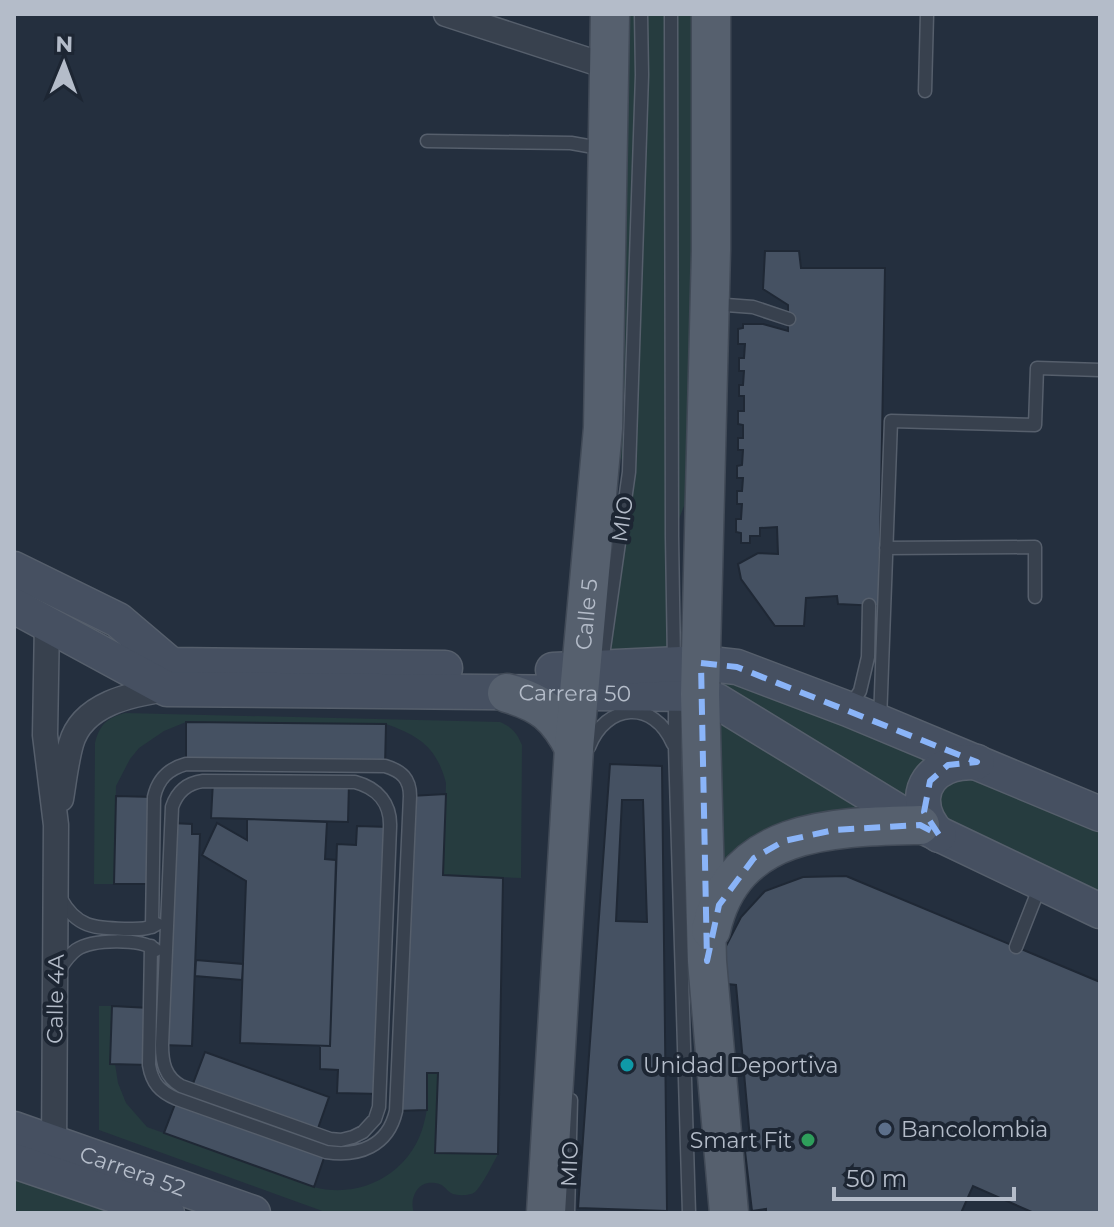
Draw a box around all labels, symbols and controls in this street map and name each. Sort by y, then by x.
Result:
north arrow [24,24,104,104]
text: N [55,31,73,58]
street label: MIO [606,494,639,544]
street label: Calle 5 [570,577,603,651]
street label: Carrera 50 [518,679,631,707]
street label: Calle 4A [41,954,70,1044]
place label: Unidad Deportiva [643,1052,838,1079]
marker: Unidad Deportiva [618,1056,636,1074]
place label: Bancolombia [901,1116,1048,1143]
marker: Bancolombia [876,1120,894,1138]
place label: Smart Fit [690,1127,792,1154]
marker: Smart Fit [799,1131,817,1149]
street label: Carrera 52 [76,1140,189,1202]
street label: MIO [555,1140,584,1188]
scale bar [834,1151,1014,1201]
text: 50 m [846,1164,907,1193]

